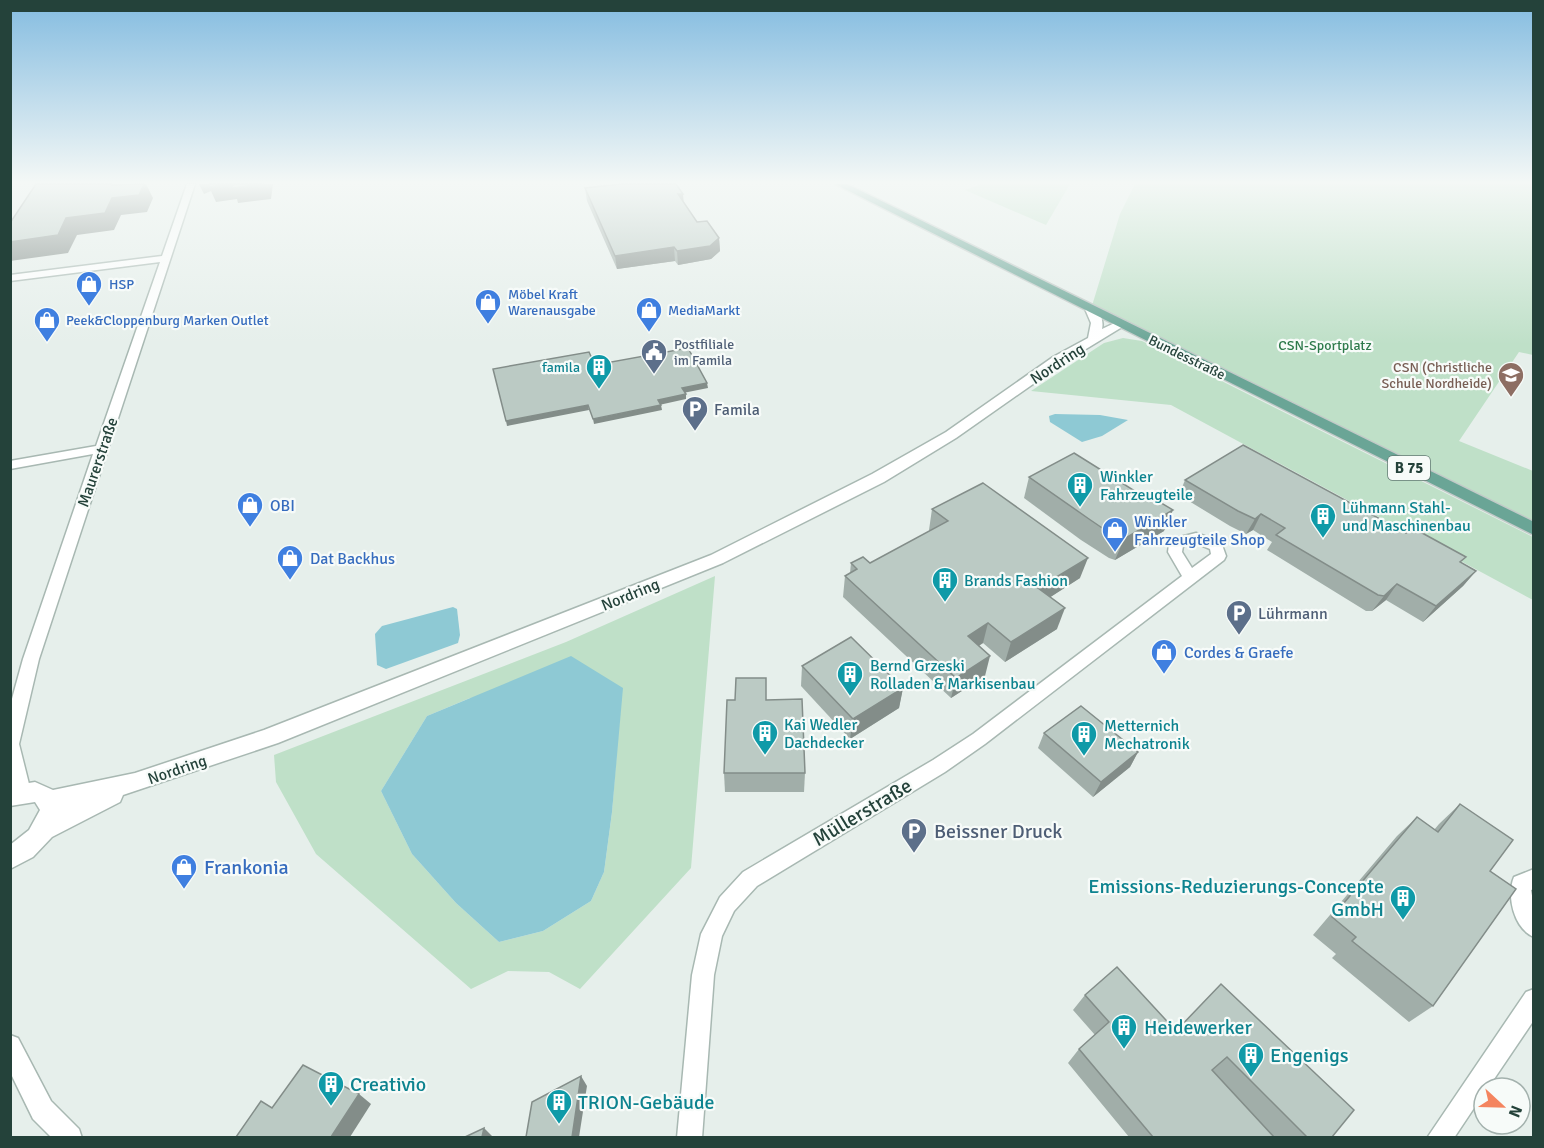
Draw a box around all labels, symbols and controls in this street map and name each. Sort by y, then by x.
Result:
shop icon: HSP [74,269,104,307]
place label: HSP [109,276,134,293]
place label: Möbel Kraft Warenausgabe [508,286,596,319]
shop icon: Möbel Kraft Warenausgabe [473,287,503,325]
shop icon: MediaMarkt [634,295,664,333]
place label: MediaMarkt [668,302,740,319]
shop icon: Peek&Cloppenburg Marken Outlet [32,305,62,343]
place label: Peek&Cloppenburg Marken Outlet [66,312,269,329]
street label: Bundesstraße [1146,332,1228,383]
place label: Postfiliale im Famila [674,336,734,369]
public building icon: Postfiliale im Famila [639,337,669,375]
park label: CSN-Sportplatz [1278,337,1372,354]
street label: Nordring [1026,339,1089,389]
building icon: famila [584,352,614,390]
place label: famila [542,359,580,376]
place label: CSN (Christliche Schule Nordheide) [1382,359,1492,392]
school or university icon: CSN (Christliche Schule Nordheide) [1496,360,1526,398]
parking icon: Famila [680,394,710,432]
place label: Famila [714,400,760,420]
street label: Maurerstraße [73,415,123,510]
road number: B 75 [1388,456,1430,480]
place label: Winkler Fahrzeugteile [1100,467,1193,505]
building icon: Winkler Fahrzeugteile [1065,470,1095,508]
shop icon: OBI [235,490,265,528]
place label: OBI [270,496,295,516]
place label: Lühmann Stahl- und Maschinenbau [1342,498,1471,536]
building icon: Lühmann Stahl- und Maschinenbau [1308,501,1338,539]
place label: Winkler Fahrzeugteile Shop [1134,512,1265,550]
shop icon: Winkler Fahrzeugteile Shop [1100,515,1130,553]
shop icon: Dat Backhus [275,543,305,581]
place label: Dat Backhus [310,549,395,569]
building icon: Brands Fashion [930,565,960,603]
place label: Brands Fashion [964,571,1068,591]
street label: Nordring [598,574,662,616]
parking icon: Lührmann [1224,598,1254,636]
place label: Lührmann [1258,604,1328,624]
shop icon: Cordes & Graefe [1149,637,1179,675]
place label: Cordes & Graefe [1184,643,1293,663]
place label: Bernd Grzeski Rolladen & Markisenbau [870,656,1035,694]
building icon: Bernd Grzeski Rolladen & Markisenbau [835,659,865,697]
place label: Kai Wedler Dachdecker [784,715,864,753]
place label: Metternich Mechatronik [1104,716,1190,754]
building icon: Kai Wedler Dachdecker [750,718,780,756]
building icon: Metternich Mechatronik [1069,719,1099,757]
street label: Nordring [145,751,209,789]
street label: Müllerstraße [808,773,916,852]
parking icon: Beissner Druck [899,816,929,854]
place label: Beissner Druck [934,819,1062,844]
shop icon: Frankonia [169,852,199,890]
place label: Frankonia [204,855,289,880]
place label: Emissions-Reduzierungs-Concepte GmbH [1088,874,1384,922]
building icon: Emissions-Reduzierungs-Concepte GmbH [1388,883,1418,921]
building icon: Heidewerker [1109,1012,1139,1050]
place label: Heidewerker [1144,1015,1252,1040]
building icon: Engenigs [1236,1040,1266,1078]
place label: Engenigs [1270,1043,1349,1068]
building icon: Creativio [316,1069,346,1107]
place label: Creativio [350,1072,426,1097]
north arrow [1472,1076,1532,1136]
building icon: TRION-Gebäude [544,1087,574,1125]
place label: TRION-Gebäude [578,1090,715,1115]
text: N [1504,1102,1526,1120]

